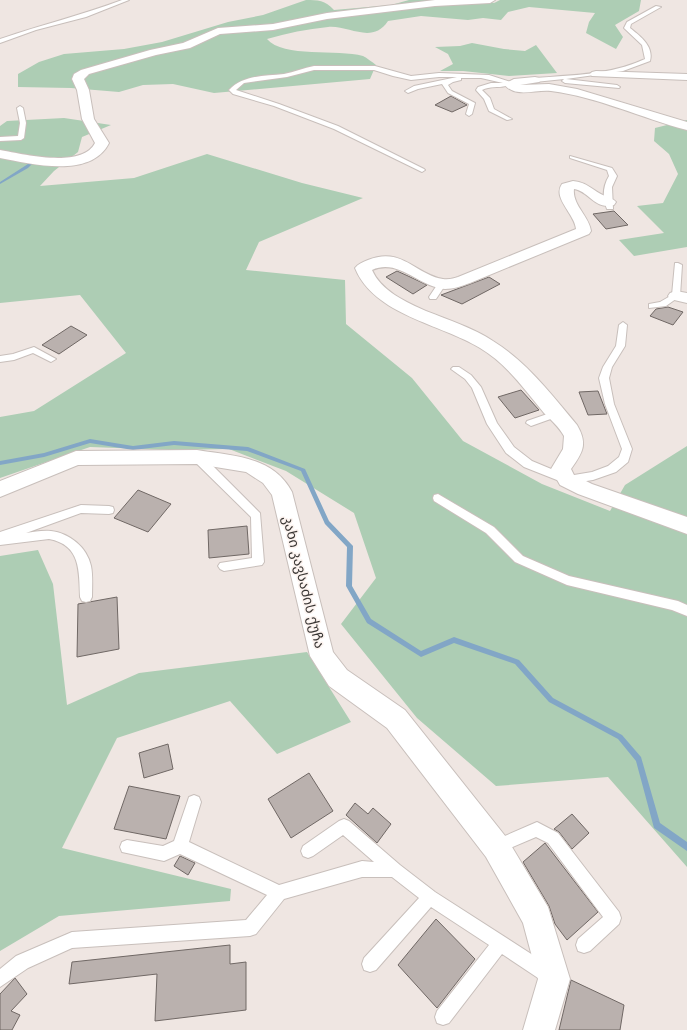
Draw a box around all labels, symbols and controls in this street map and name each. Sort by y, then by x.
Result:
street label: კახი კავსაძის ქუჩა [279,514,328,650]

